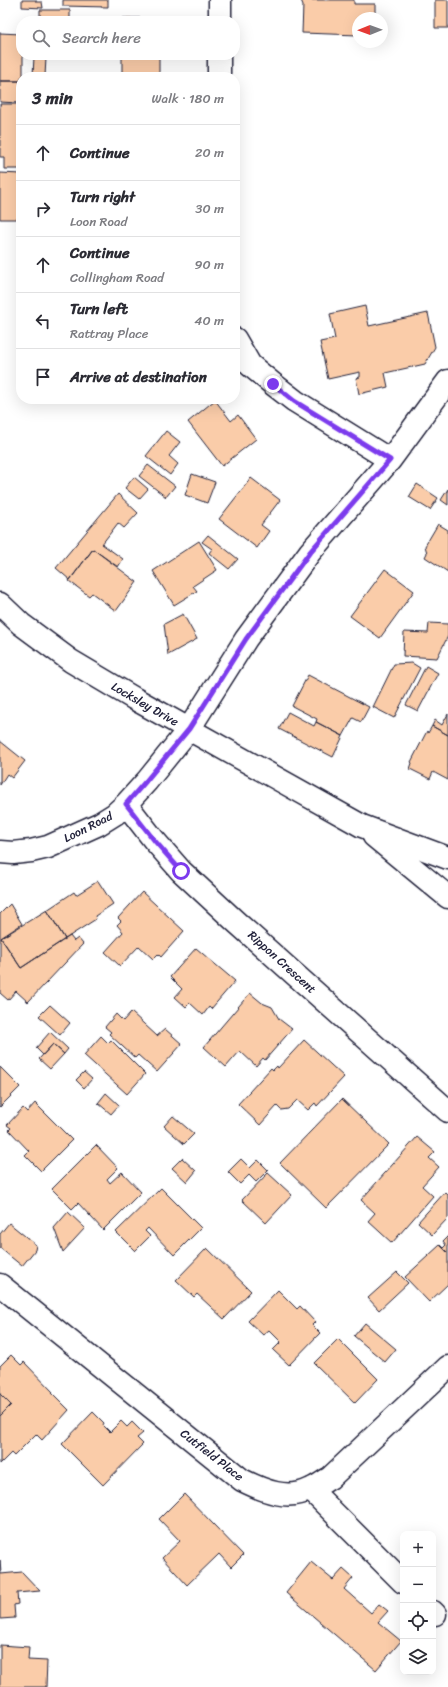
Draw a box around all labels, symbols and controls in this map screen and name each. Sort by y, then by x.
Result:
north arrow [352,12,388,48]
search box [16,16,240,60]
text: Search here [62,25,141,51]
icon: search [30,27,52,49]
text: 3 min [32,83,73,113]
text: Walk · 180 m [152,87,224,110]
text: Continue [70,140,130,166]
text: 20 m [195,141,224,164]
icon: ahead [32,142,54,164]
text: Turn right [70,184,135,210]
text: 30 m [195,197,224,220]
icon: right [32,198,54,220]
text: Loon Road [70,210,127,233]
text: Continue [70,240,130,266]
text: 90 m [194,253,224,276]
icon: ahead [32,254,54,276]
text: Collingham Road [70,266,164,289]
text: Turn left [70,296,128,322]
text: 40 m [194,309,224,332]
icon: left [32,310,54,332]
text: Rattray Place [70,322,148,345]
text: Arrive at destination [70,364,207,390]
icon: arrive [32,366,54,388]
route end [264,375,282,393]
street label: Locksley Drive [107,676,183,732]
street label: Loon Road [59,805,117,849]
route start [172,862,190,880]
street label: Rippon Crescent [242,925,322,999]
street label: Cutfield Place [175,1423,249,1487]
map controls [400,1531,436,1675]
button: + [400,1531,436,1567]
button: − [400,1567,436,1603]
button: locate [400,1603,436,1639]
button: layers [400,1639,436,1675]

